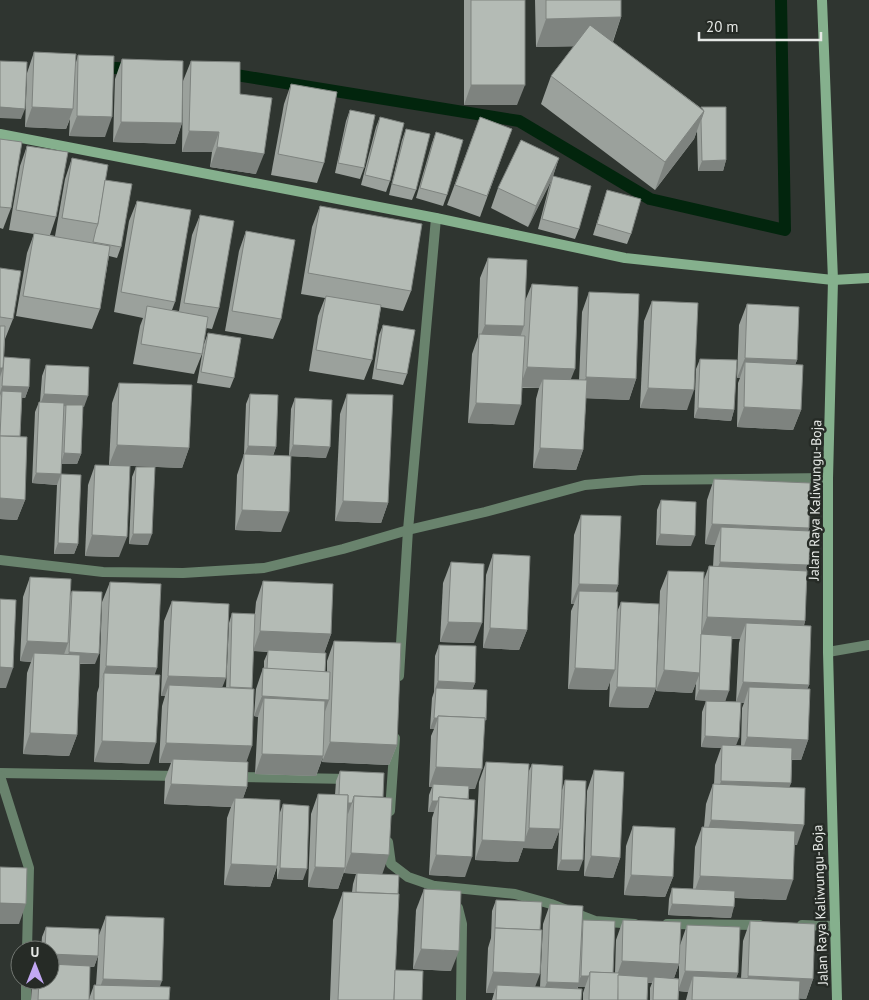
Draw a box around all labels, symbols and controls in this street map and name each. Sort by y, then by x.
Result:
scale bar [699,10,822,42]
text: 20 m [706,17,739,36]
street label: Jalan Raya Kaliwungu-Boja [805,419,825,581]
street label: Jalan Raya Kaliwungu-Boja [808,824,832,987]
north arrow [10,940,60,990]
text: U [31,943,39,961]

